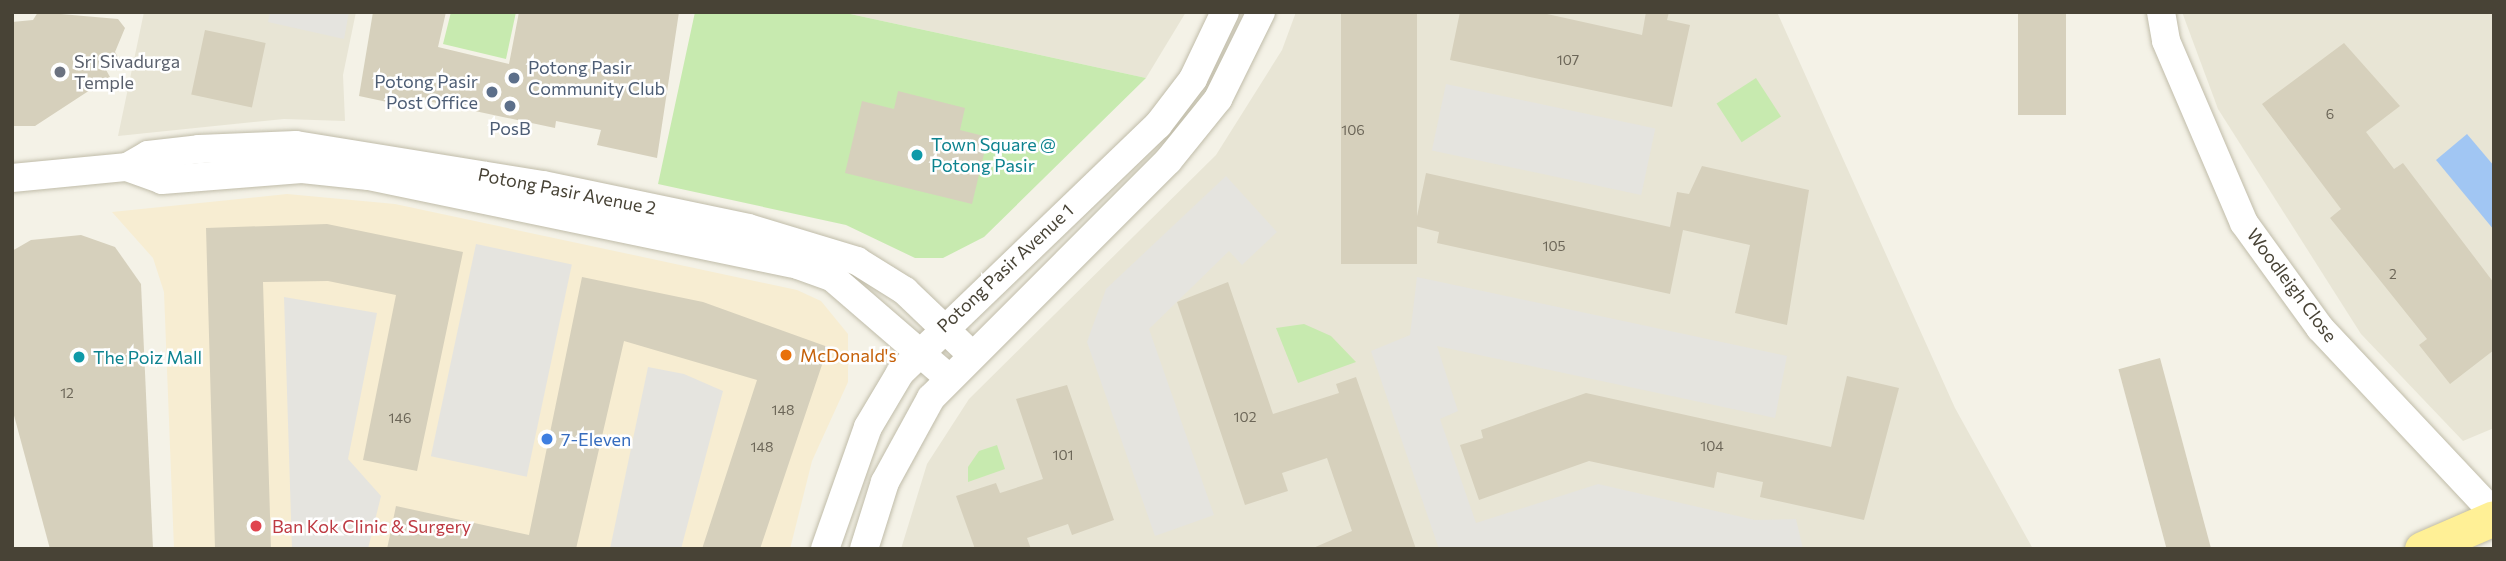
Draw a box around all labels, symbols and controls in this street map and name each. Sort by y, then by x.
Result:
place label: Sri Sivadurga Temple [74,51,180,94]
house number: 107 [1557,52,1579,68]
place label: Potong Pasir Community Club [528,57,665,100]
marker: Sri Sivadurga Temple [52,64,68,80]
marker: Potong Pasir Community Club [506,70,522,86]
place label: Potong Pasir Post Office [374,71,478,114]
marker: Potong Pasir Post Office [484,84,500,100]
marker: PosB [502,98,518,114]
house number: 6 [2326,106,2334,122]
place label: PosB [489,117,531,139]
house number: 106 [1341,122,1365,138]
place label: Town Square @ Potong Pasir [931,134,1056,176]
marker: Town Square @ Potong Pasir [909,147,925,163]
street label: Potong Pasir Avenue 2 [476,163,658,219]
street label: Potong Pasir Avenue 1 [932,199,1078,337]
street label: Woodleigh Close [2242,224,2342,346]
house number: 105 [1542,238,1566,254]
house number: 2 [2389,266,2397,282]
place label: McDonald's [800,344,897,366]
place label: The Poiz Mall [93,346,202,368]
marker: McDonald's [778,347,794,363]
marker: The Poiz Mall [71,349,87,365]
house number: 12 [60,385,74,401]
house number: 148 [772,402,794,418]
house number: 102 [1234,409,1256,425]
house number: 146 [389,410,411,426]
place label: 7-Eleven [561,428,631,450]
marker: 7-Eleven [539,431,555,447]
house number: 104 [1700,438,1724,454]
house number: 148 [751,439,773,455]
house number: 101 [1052,447,1074,463]
place label: Ban Kok Clinic & Surgery [272,515,471,537]
marker: Ban Kok Clinic & Surgery [246,516,266,536]

